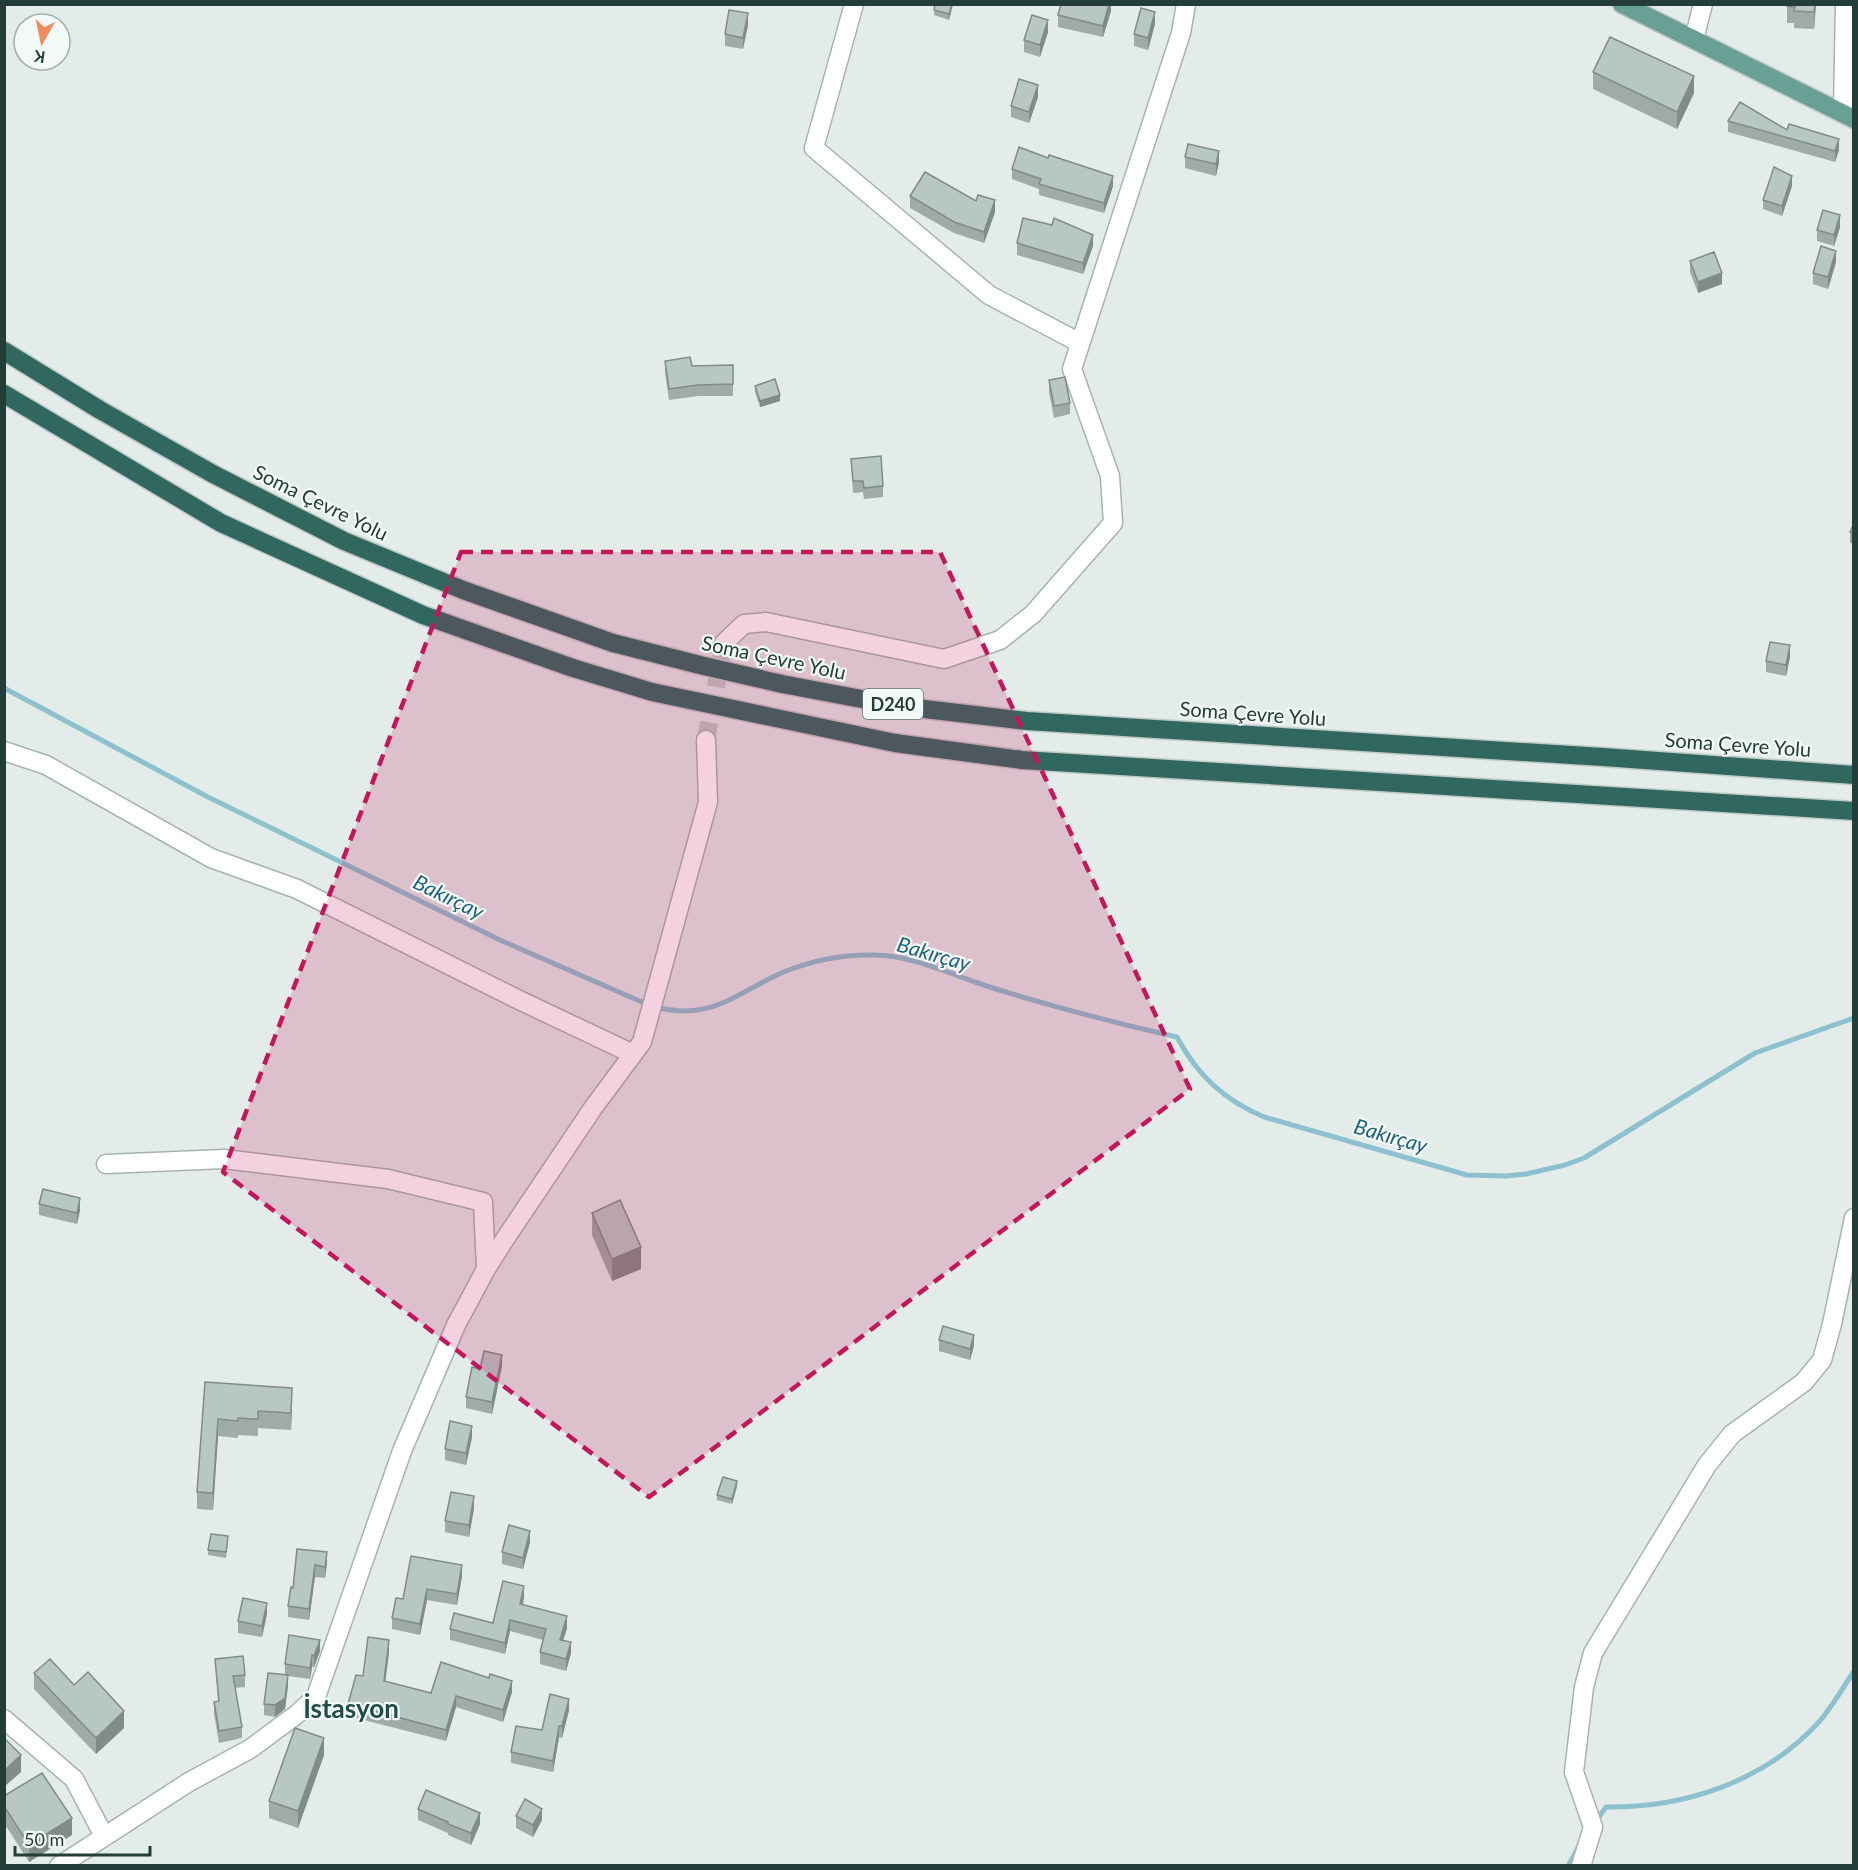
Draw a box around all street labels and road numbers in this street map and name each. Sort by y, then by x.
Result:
street label: Soma Çevre Yolu [250,459,392,545]
street label: Soma Çevre Yolu [700,630,848,684]
road number: D240 [863,689,923,719]
street label: Soma Çevre Yolu [1179,696,1327,730]
street label: Soma Çevre Yolu [1664,727,1812,761]

